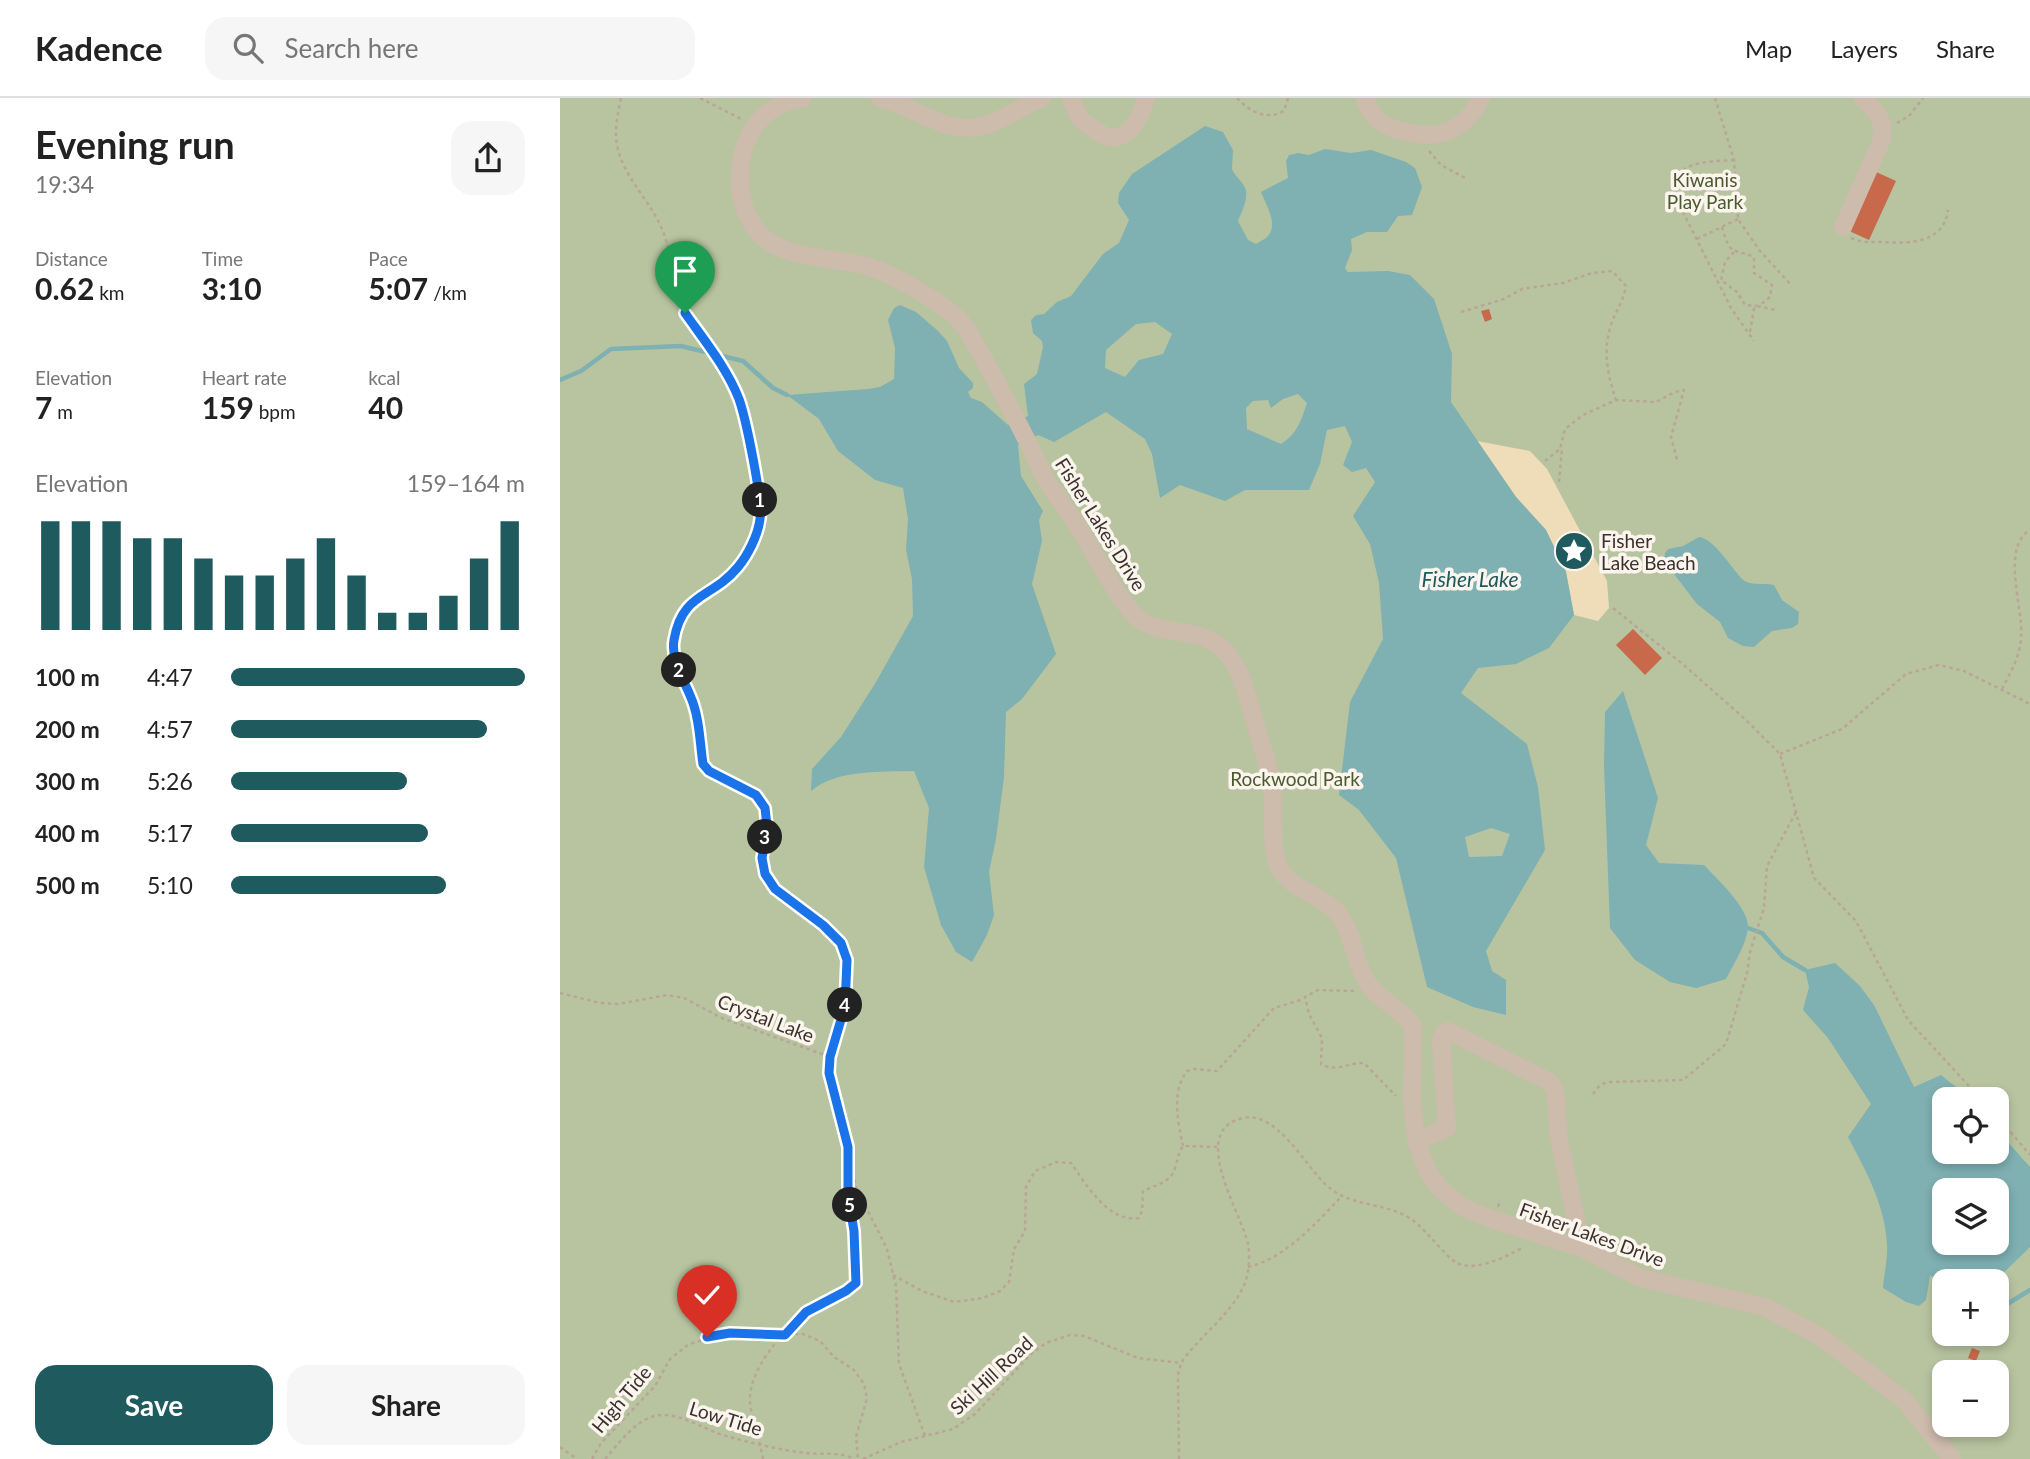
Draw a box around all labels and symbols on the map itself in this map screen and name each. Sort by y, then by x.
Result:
park label: Kiwanis Play Park [1667,168,1744,213]
pin [655,241,715,313]
street label: Fisher Lakes Drive [1051,453,1151,595]
pin: 1 [742,482,778,518]
place label: Fisher Lake Beach [1601,529,1696,574]
place icon: Fisher Lake Beach [1553,530,1595,572]
water label: Fisher Lake [1422,566,1518,591]
pin: 2 [662,652,696,688]
park label: Rockwood Park [1230,767,1360,790]
pin: 3 [748,820,782,854]
pin: 4 [828,988,862,1023]
street label: Crystal Lake [715,989,817,1047]
pin: 5 [832,1188,868,1222]
street label: Fisher Lakes Drive [1517,1197,1667,1271]
pin [677,1265,737,1337]
street label: Ski Hill Road [945,1331,1037,1419]
street label: High Tide [586,1361,656,1437]
street label: Low Tide [687,1396,765,1440]

